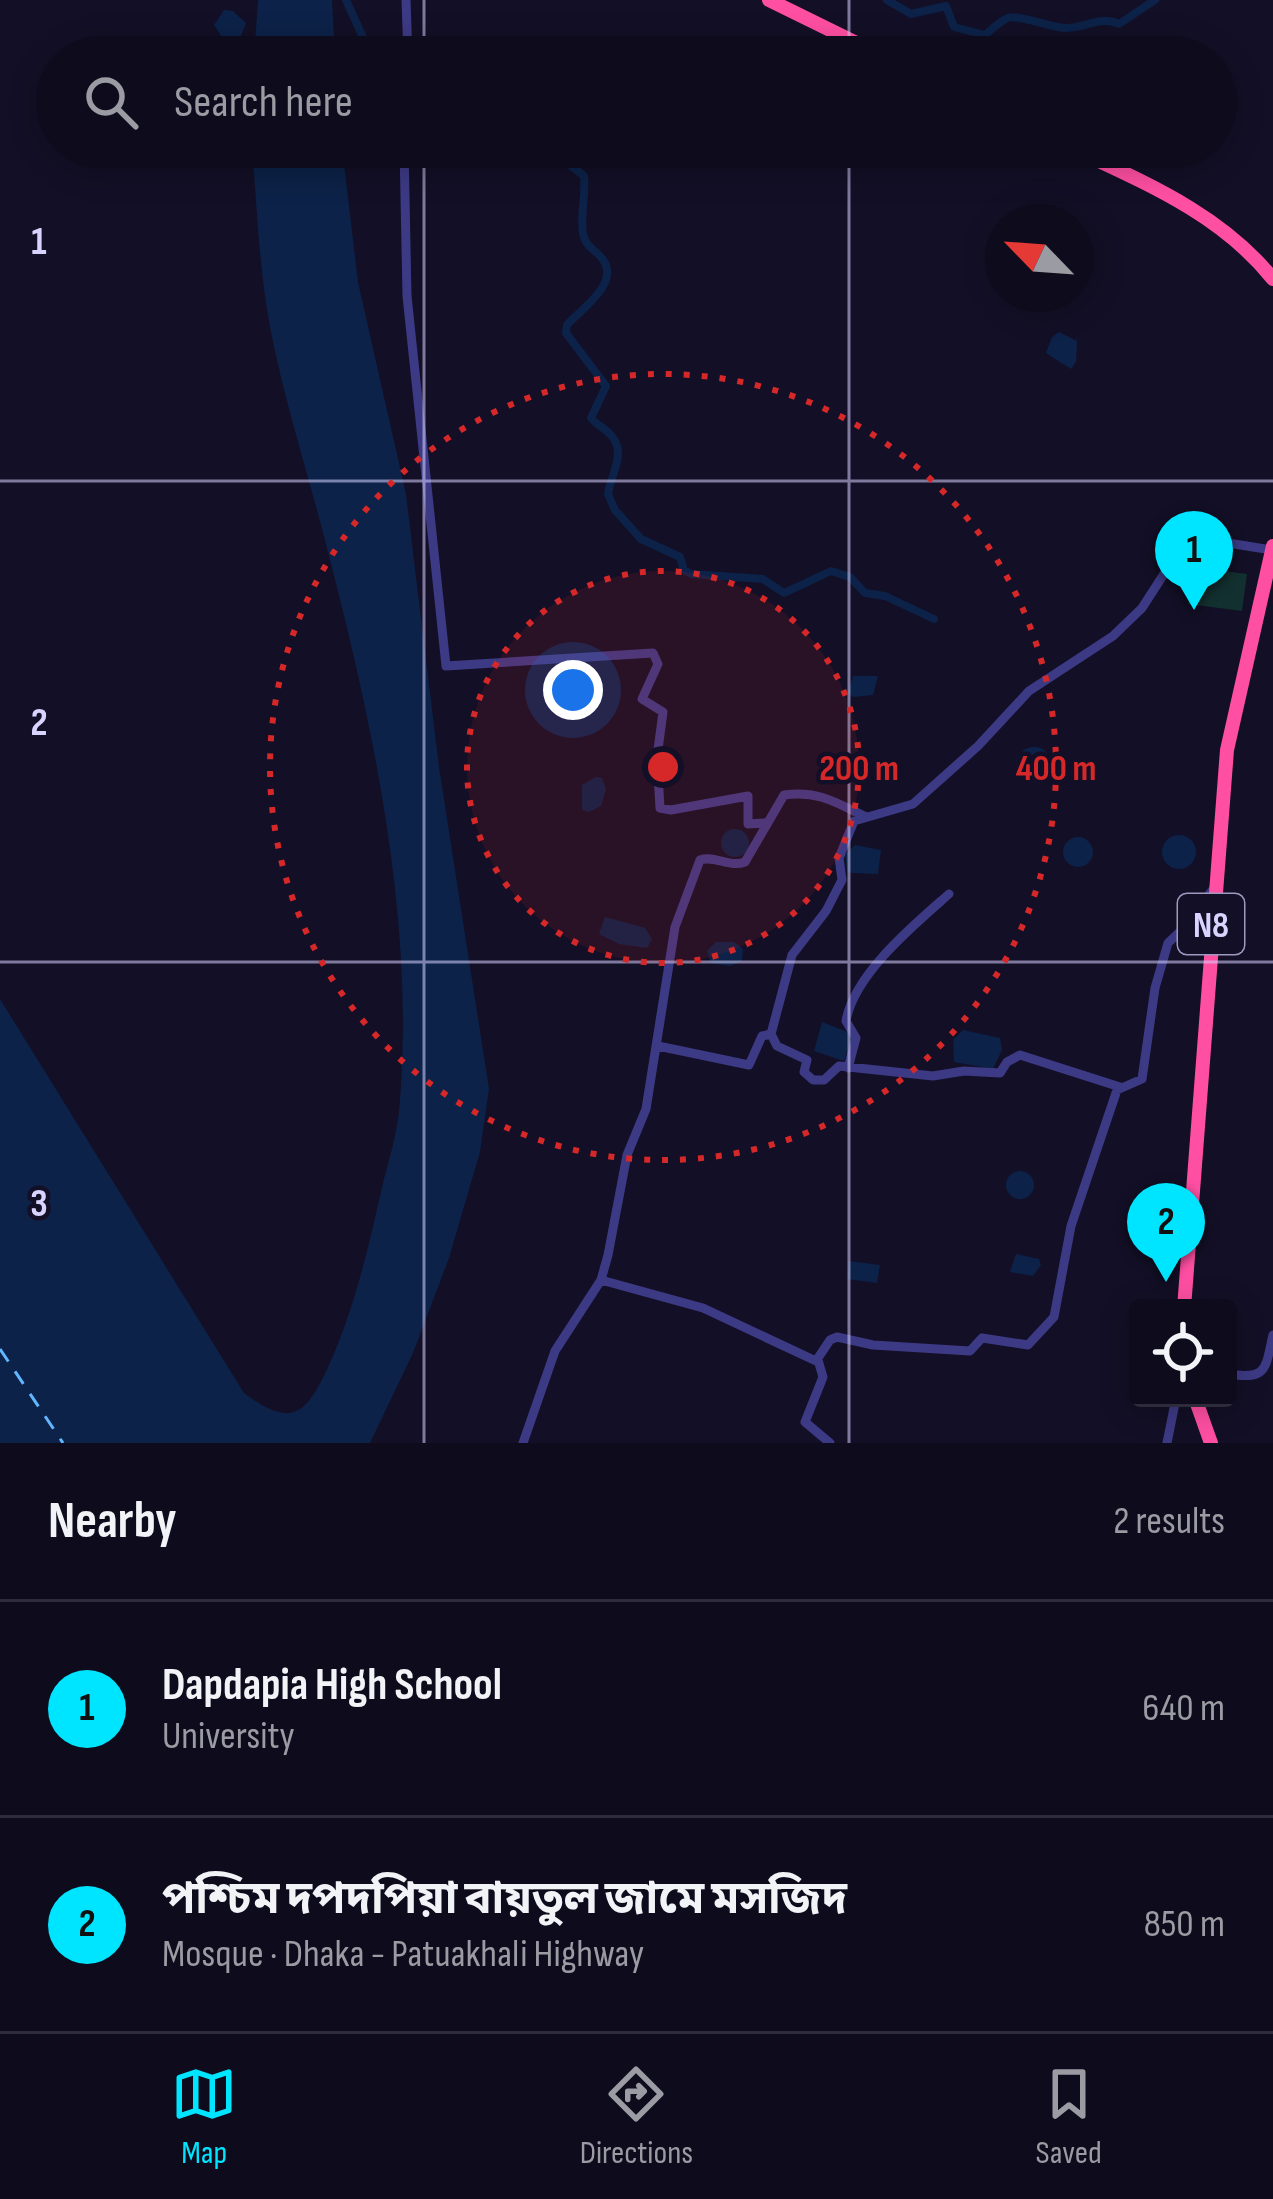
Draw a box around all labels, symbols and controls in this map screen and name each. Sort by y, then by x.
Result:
search box [36,36,1237,168]
icon: search [78,69,144,135]
text: Search here [174,75,353,130]
north arrow [985,204,1093,312]
text: 1 [31,219,47,266]
pin: 1 [1155,511,1233,610]
your location [543,660,603,720]
text: 2 [30,700,48,747]
centre of rings [642,746,684,788]
text: 200 m [819,748,899,791]
text: 400 m [1016,748,1096,791]
road number: N8 [1178,894,1244,954]
text: 3 [30,1181,48,1228]
pin: 2 [1127,1183,1205,1282]
map controls [1129,1299,1237,1407]
button: locate [1129,1299,1237,1407]
text: Nearby [48,1491,177,1552]
text: 2 results [1113,1498,1225,1545]
text: Dapdapia High School [162,1658,502,1713]
text: 1 [79,1685,95,1732]
text: 640 m [1142,1685,1225,1732]
text: University [162,1713,295,1760]
text: পশ্চিম দপদপিয়া বায়তুল জামে মসজিদ [162,1872,847,1927]
text: 2 [78,1901,96,1948]
text: 850 m [1144,1901,1225,1948]
text: Mosque · Dhaka - Patuakhali Highway [162,1931,644,1978]
tab: Map [171,2061,237,2173]
tab: Directions [580,2061,693,2173]
tab: Saved [1036,2061,1102,2173]

